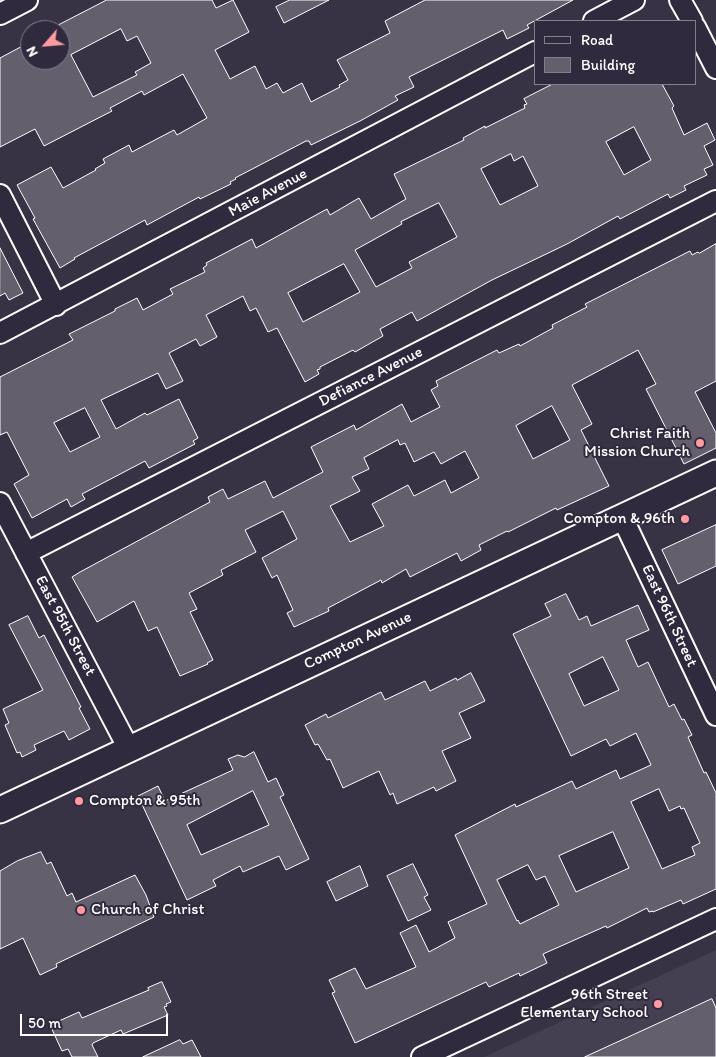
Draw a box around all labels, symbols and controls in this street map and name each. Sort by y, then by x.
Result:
north arrow [20,20,70,70]
legend [534,20,696,85]
text: Road [581,31,613,49]
text: N [22,44,42,60]
text: Building [581,56,635,74]
street label: Maie Avenue [225,164,311,222]
street label: Defiance Avenue [316,343,426,411]
place label: Christ Faith Mission Church [584,424,690,462]
marker: Christ Faith Mission Church [694,437,706,449]
place label: Compton & 96th [563,509,675,529]
marker: Compton & 96th [679,513,691,525]
street label: East 96th Street [637,562,701,670]
street label: East 95th Street [31,573,99,679]
street label: Compton Avenue [301,608,415,674]
place label: Compton & 95th [89,791,201,811]
marker: Compton & 95th [73,795,85,807]
place label: Church of Christ [91,900,205,920]
marker: Church of Christ [75,904,87,916]
place label: 96th Street Elementary School [520,985,648,1023]
marker: 96th Street Elementary School [652,998,664,1010]
scale bar [22,1004,170,1036]
text: 50 m [28,1014,61,1032]

